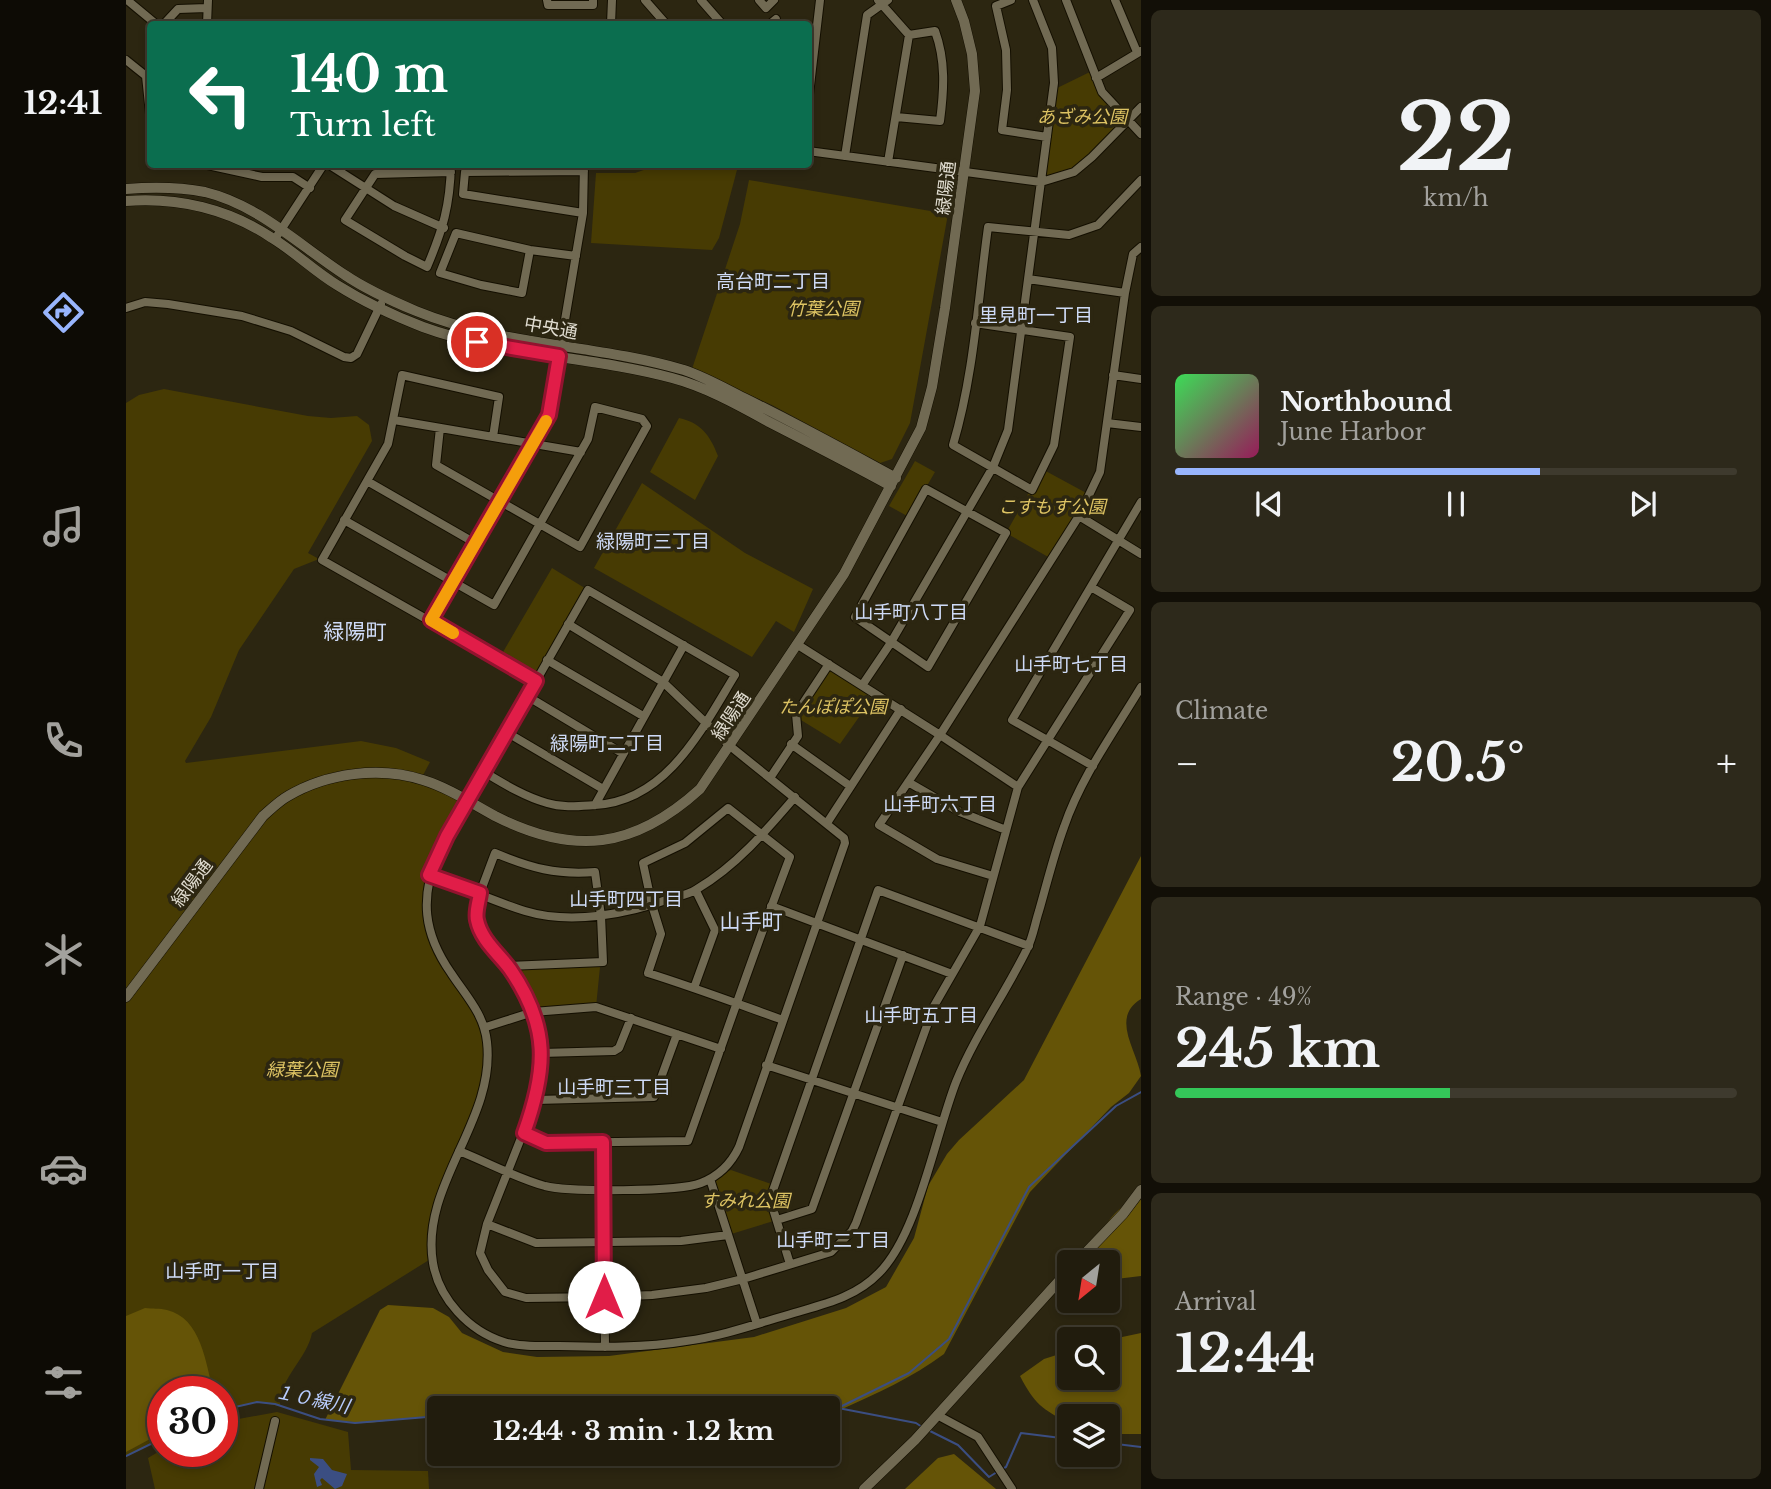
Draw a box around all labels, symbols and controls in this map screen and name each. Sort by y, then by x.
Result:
text: 140 m [290,44,448,105]
icon: left [175,49,266,140]
text: 22 [1397,82,1515,195]
text: 12:41 [23,83,103,123]
text: Turn left [290,105,436,145]
park label: あざみ公園 [1037,106,1130,128]
street label: 緑陽通 [932,160,960,216]
text: km/h [1423,184,1489,212]
district label: 高台町二丁目 [716,270,830,293]
icon: directions [39,288,88,337]
park label: 竹葉公園 [787,298,862,320]
district label: 里見町一丁目 [979,304,1093,327]
pin [447,312,507,372]
street label: 中央通 [523,312,579,344]
icon: arrive [458,323,496,361]
text: Northbound [1280,386,1452,418]
text: June Harbor [1280,418,1426,446]
icon: previous [1250,485,1288,523]
icon: pause [1437,485,1475,523]
icon: next [1624,485,1662,523]
park label: こすもす公園 [998,496,1109,518]
icon: music [39,502,88,551]
district label: 緑陽町三丁目 [596,530,710,553]
district label: 山手町八丁目 [854,601,968,624]
district label: 緑陽町 [324,619,387,645]
district label: 山手町七丁目 [1014,653,1128,676]
street label: 緑陽通 [707,687,755,745]
park label: たんぽぽ公園 [779,696,890,718]
text: Climate [1175,697,1268,725]
icon: phone [39,716,88,765]
text: 20.5° [1391,731,1525,795]
district label: 緑陽町二丁目 [550,732,664,755]
text: − [1175,740,1199,787]
text: + [1716,740,1737,787]
district label: 山手町六丁目 [883,793,997,816]
street label: 緑陽通 [167,855,217,911]
district label: 山手町四丁目 [569,888,683,911]
district label: 山手町 [720,909,783,935]
icon: climate [39,930,88,979]
text: Range · 49% [1175,983,1312,1011]
district label: 山手町五丁目 [864,1004,978,1027]
text: 245 km [1175,1017,1380,1081]
park label: 緑葉公園 [266,1059,341,1081]
district label: 山手町三丁目 [557,1076,671,1099]
icon: car [39,1144,88,1193]
park label: すみれ公園 [700,1190,793,1212]
district label: 山手町二丁目 [776,1229,890,1252]
north arrow [1057,1250,1120,1312]
map controls [1057,1250,1120,1467]
district label: 山手町一丁目 [165,1260,279,1283]
position arrow [567,1260,641,1334]
text: Arrival [1175,1288,1256,1316]
text: 12:44 [1175,1322,1315,1386]
button: search [1057,1327,1120,1390]
icon: filters [39,1358,88,1407]
speed limit sign: 30 [147,1376,238,1467]
water label: １０線川 [272,1380,354,1419]
button: layers [1057,1404,1120,1467]
text: 12:44 · 3 min · 1.2 km [493,1415,774,1447]

